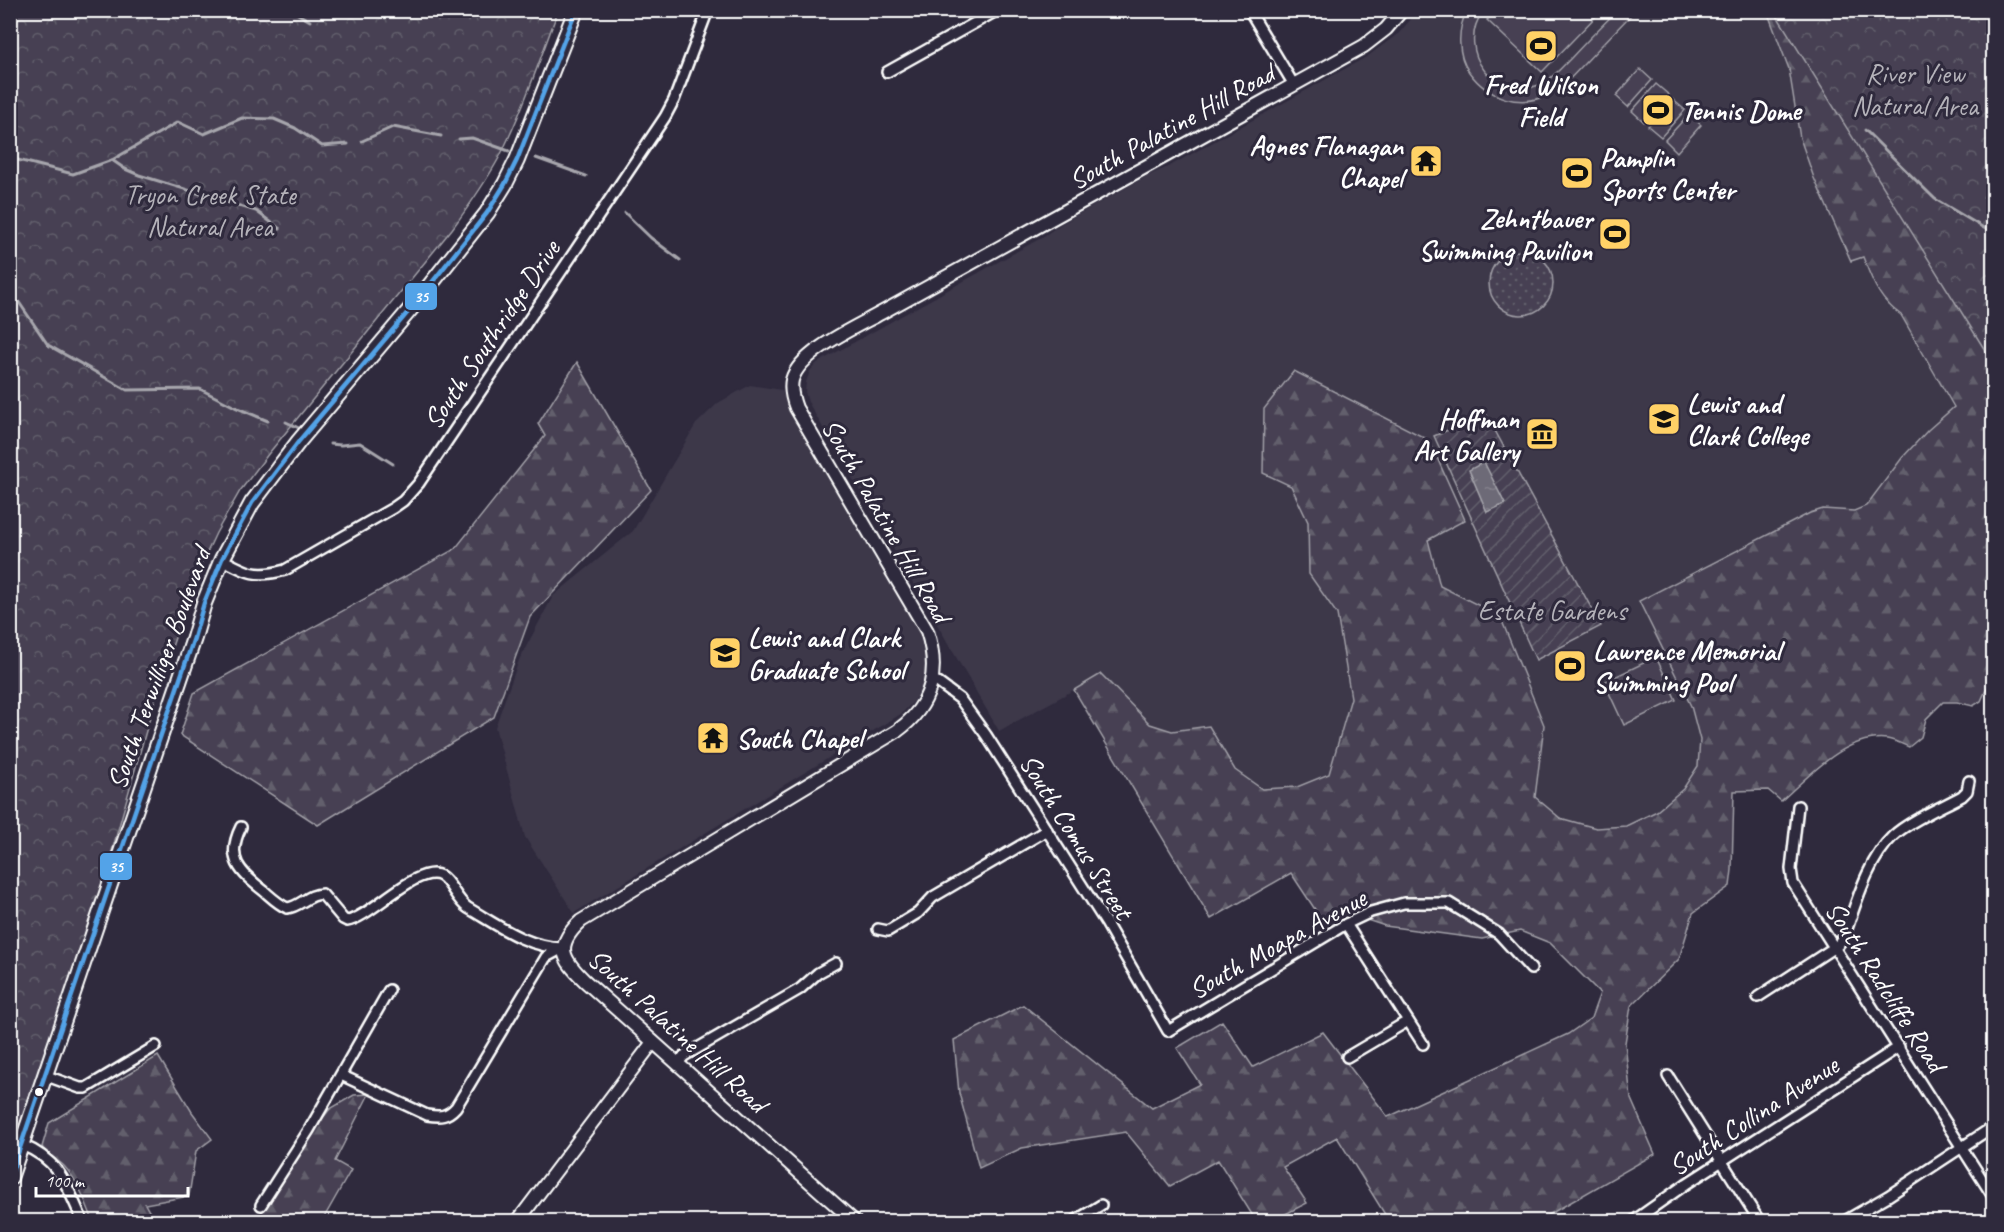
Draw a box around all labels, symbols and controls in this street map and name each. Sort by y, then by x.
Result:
sports icon: Fred Wilson Field [1523,28,1559,64]
street label: South Palatine Hill Road [1062,54,1284,197]
park label: River View Natural Area [1852,56,1980,123]
place label: Fred Wilson Field [1484,67,1599,134]
sports icon: Tennis Dome [1640,92,1676,128]
place label: Tennis Dome [1681,93,1803,128]
place label: Agnes Flanagan Chapel [1250,128,1408,195]
place label: Pamplin Sports Center [1600,140,1738,207]
temple icon: Agnes Flanagan Chapel [1408,143,1444,179]
sports icon: Pamplin Sports Center [1559,155,1595,191]
park label: Tryon Creek State Natural Area [124,177,297,244]
place label: Zehntbauer Swimming Pavilion [1418,201,1595,268]
sports icon: Zehntbauer Swimming Pavilion [1597,216,1633,252]
street label: South Southridge Drive [415,232,569,435]
line badge: 35 [404,282,438,311]
text: 35 [414,287,430,307]
place label: Lewis and Clark College [1687,386,1811,453]
place label: Hoffman Art Gallery [1414,401,1522,468]
school or university icon: Lewis and Clark College [1646,401,1682,437]
street label: South Palatine Hill Road [814,412,961,632]
museum icon: Hoffman Art Gallery [1524,416,1560,452]
street label: South Terwilliger Boulevard [99,539,220,794]
park label: Estate Gardens [1478,593,1629,628]
place label: Lewis and Clark Graduate School [748,620,910,687]
place label: Lawrence Memorial Swimming Pool [1593,633,1786,700]
school or university icon: Lewis and Clark Graduate School [707,635,743,671]
sports icon: Lawrence Memorial Swimming Pool [1552,648,1588,684]
temple icon: South Chapel [695,720,731,756]
place label: South Chapel [736,721,867,756]
street label: South Comus Street [1012,747,1143,928]
line badge: 35 [99,852,133,881]
text: 35 [109,857,125,877]
street label: South Moapa Avenue [1182,879,1374,1007]
street label: South Radcliffe Road [1817,894,1956,1082]
street label: South Palatine Hill Road [581,941,778,1123]
street label: South Collina Avenue [1662,1047,1846,1183]
unlabelled marker [33,1086,45,1098]
scale bar [36,1160,188,1198]
text: 100 m [45,1170,86,1192]

